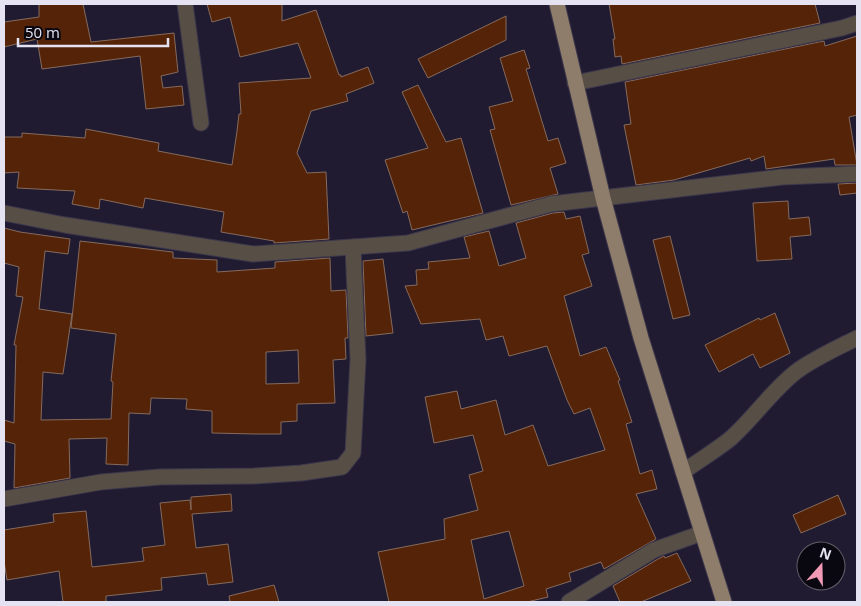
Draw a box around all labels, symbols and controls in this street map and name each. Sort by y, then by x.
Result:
scale bar [18,15,168,47]
text: 50 m [25,22,60,42]
north arrow [796,541,846,591]
text: N [817,542,834,564]

